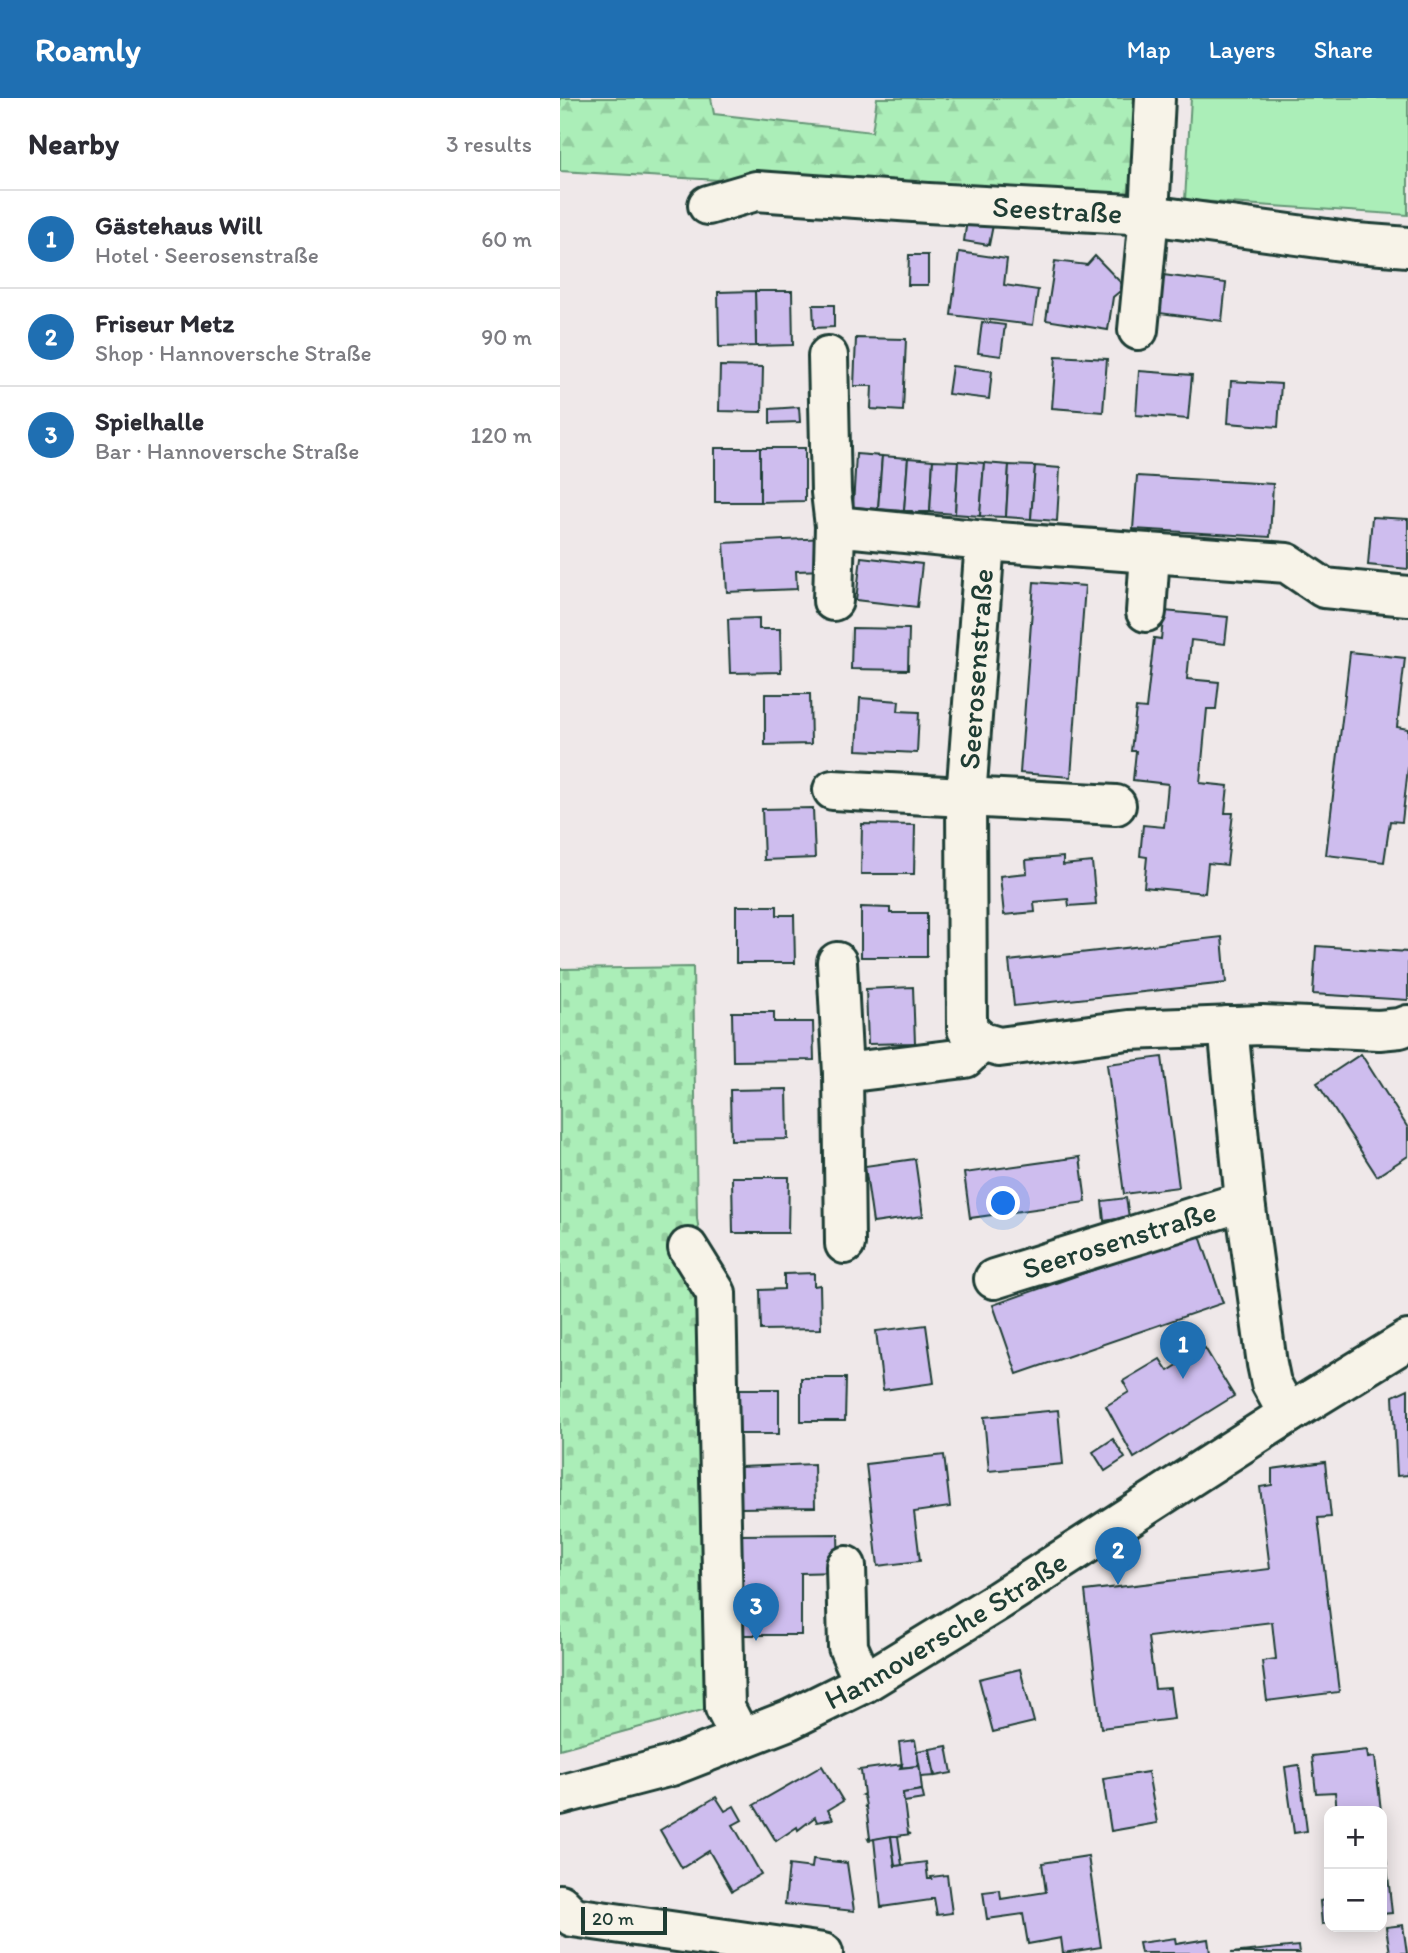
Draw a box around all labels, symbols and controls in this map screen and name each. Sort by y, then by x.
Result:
text: Roamly [35,30,141,69]
text: Map [1127,35,1171,64]
text: Layers [1209,35,1276,64]
text: Share [1314,35,1373,64]
text: Nearby [28,125,119,162]
text: 3 results [446,130,532,158]
street label: Seestraße [991,188,1123,232]
text: Gästehaus Will [95,209,262,241]
text: 1 [46,225,56,253]
text: 60 m [481,225,532,253]
text: Hotel · Seerosenstraße [95,241,319,269]
text: Friseur Metz [95,307,234,339]
text: 2 [45,323,57,351]
text: 90 m [481,323,532,351]
text: Shop · Hannoversche Straße [95,339,372,367]
text: Spielhalle [95,405,204,437]
text: 3 [45,421,57,449]
text: 120 m [471,421,532,449]
text: Bar · Hannoversche Straße [95,437,359,465]
street label: Seerosenstraße [950,567,1001,771]
your location [986,1186,1020,1220]
street label: Seerosenstraße [1017,1192,1221,1287]
pin: 1 [1160,1321,1206,1379]
pin: 2 [1095,1527,1141,1585]
street label: Hannoversche Straße [818,1542,1074,1718]
pin: 3 [733,1583,779,1641]
map controls [1324,1806,1387,1932]
button: + [1324,1806,1387,1869]
button: − [1324,1869,1387,1932]
scale bar [581,1904,667,1936]
text: 20 m [592,1907,634,1930]

